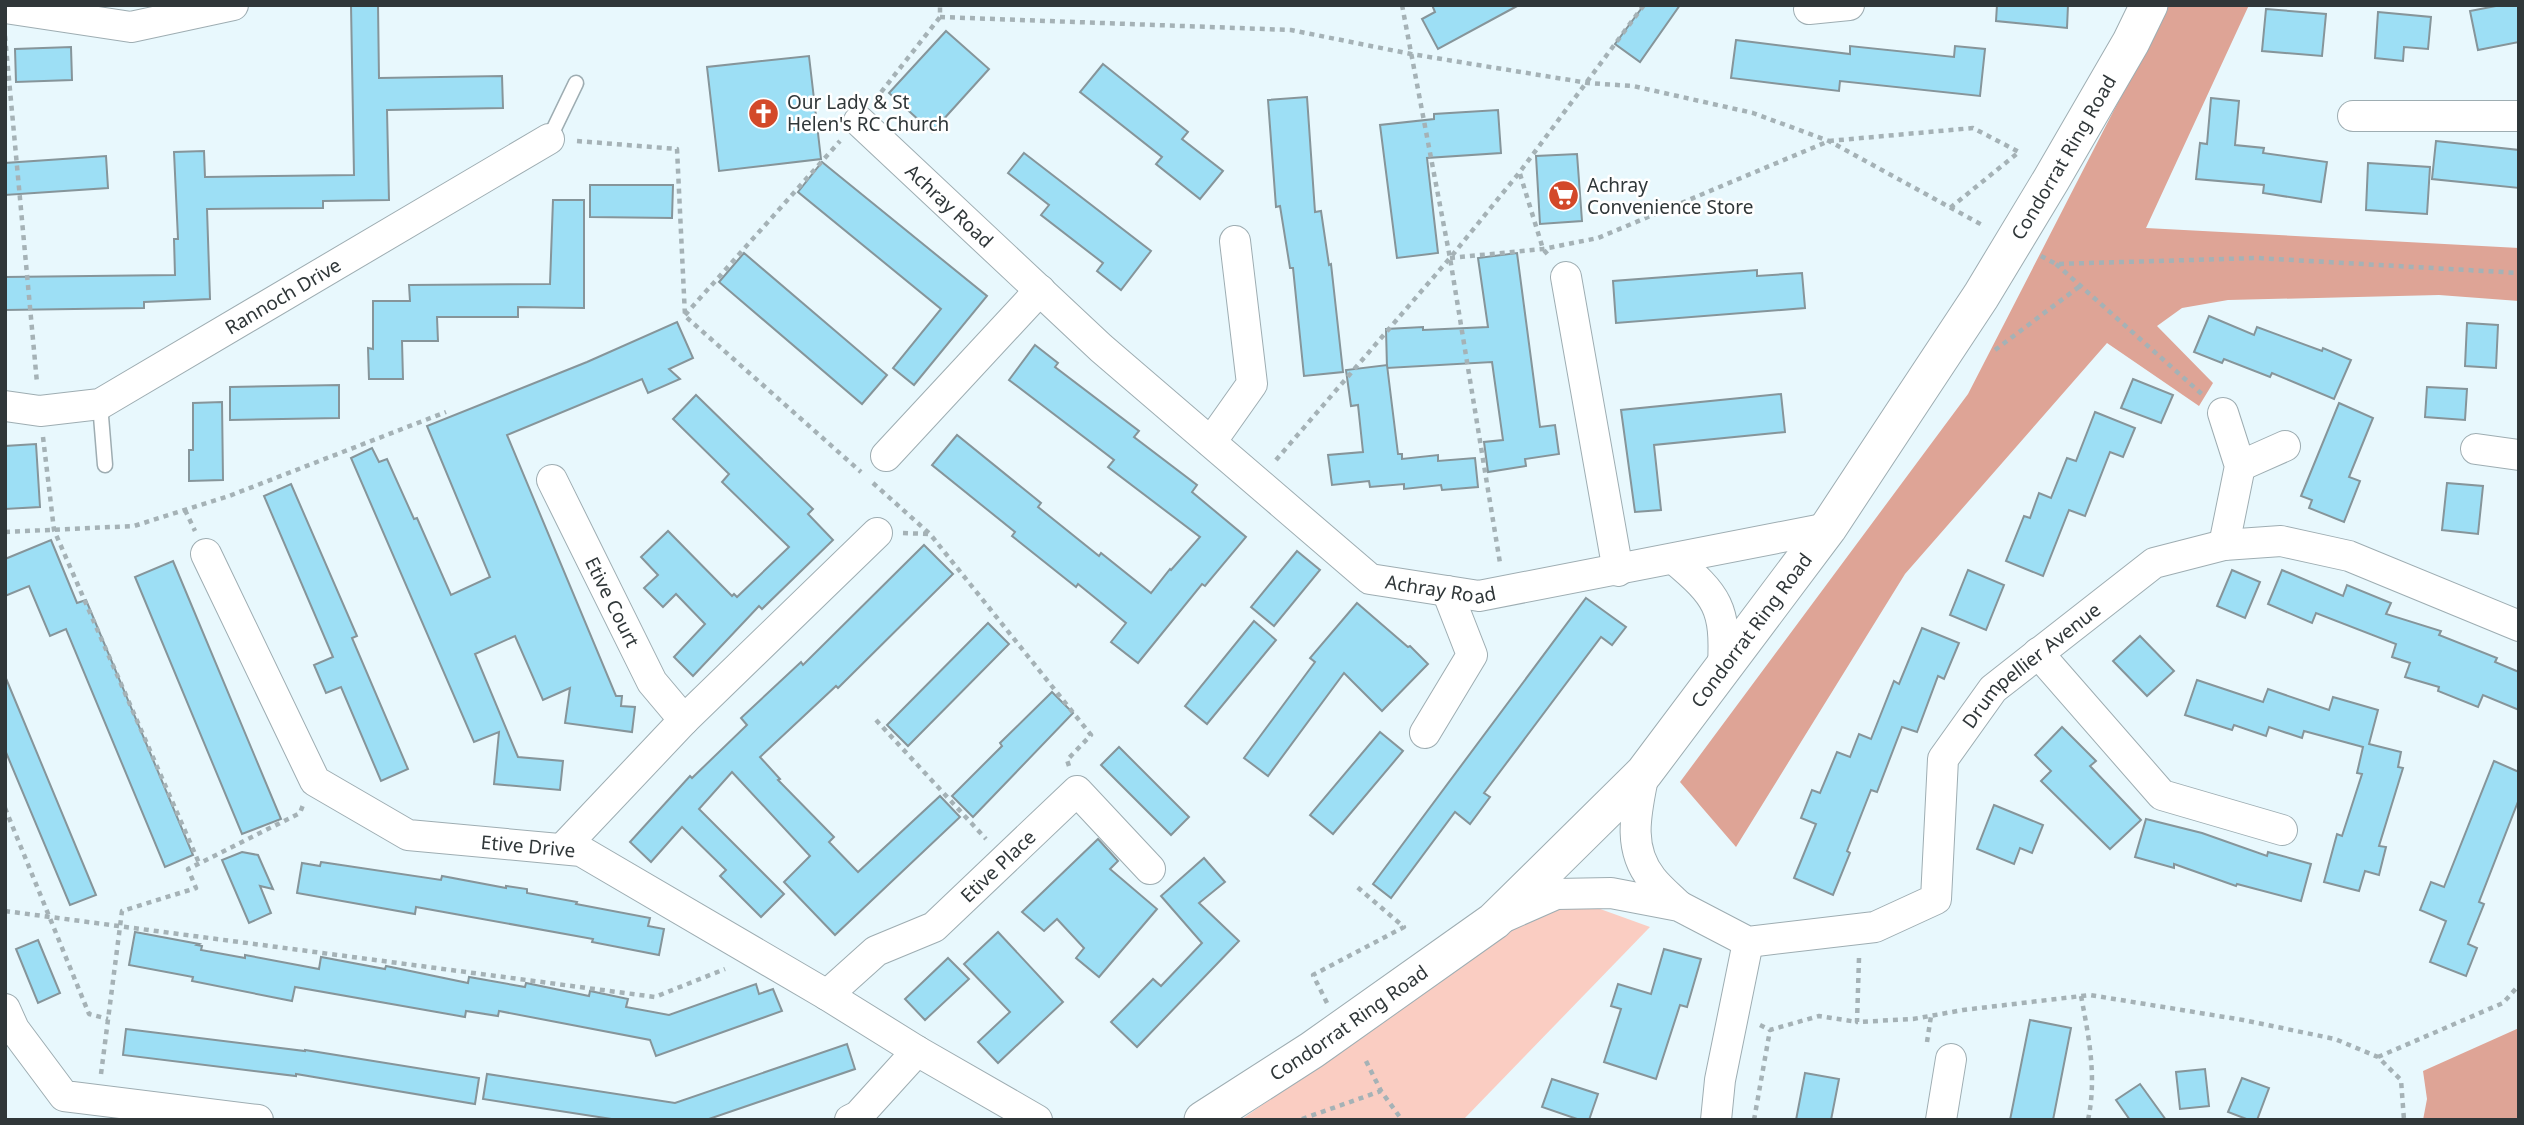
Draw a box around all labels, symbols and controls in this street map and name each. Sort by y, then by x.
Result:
street label: Condorrat Ring Road [2005,70,2122,245]
place label: Our Lady & St Helen's RC Church [787,89,949,137]
church icon: Our Lady & St Helen's RC Church [747,96,781,130]
street label: Achray Road [900,158,999,253]
place label: Achray Convenience Store [1587,172,1753,220]
supermarket icon: Achray Convenience Store [1547,179,1581,213]
street label: Rannoch Drive [220,252,346,340]
street label: Condorrat Ring Road [1685,548,1818,713]
street label: Etive Court [579,552,646,652]
street label: Achray Road [1384,569,1498,610]
street label: Drumpellier Avenue [1956,597,2106,734]
street label: Etive Place [955,824,1041,908]
street label: Etive Drive [480,829,576,863]
street label: Condorrat Ring Road [1265,959,1433,1087]

